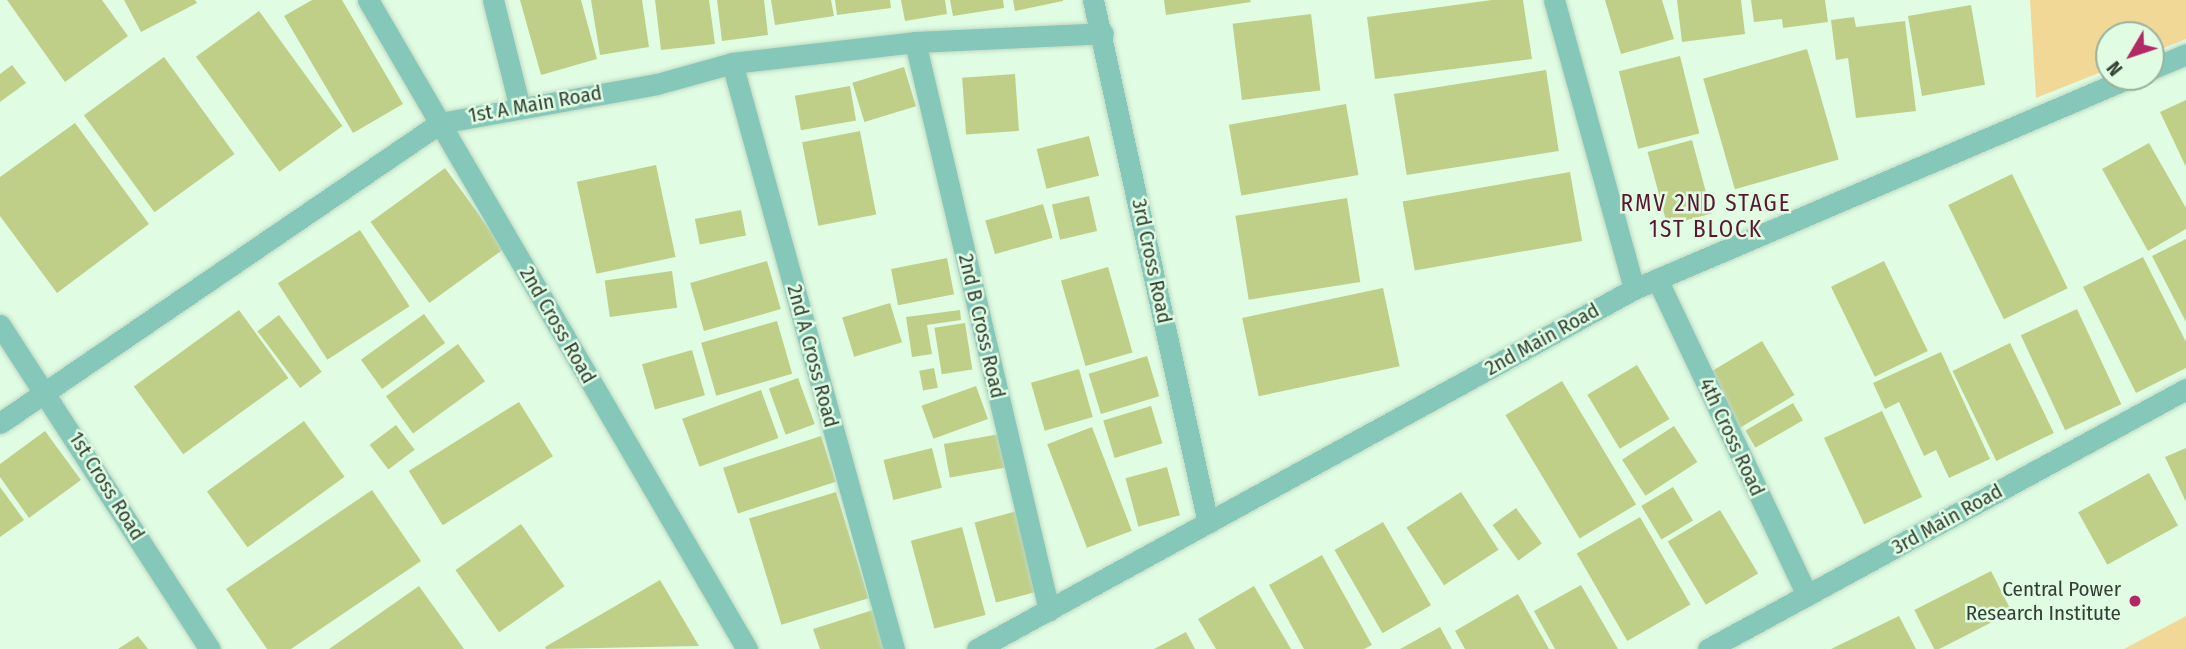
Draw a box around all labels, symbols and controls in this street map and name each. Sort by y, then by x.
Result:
north arrow [2095,21,2165,91]
text: N [2102,57,2127,80]
street label: 1st A Main Road [466,80,604,128]
district label: RMV 2ND STAGE 1ST BLOCK [1622,189,1790,243]
street label: 3rd Cross Road [1127,196,1177,326]
street label: 2nd B Cross Road [953,251,1011,401]
street label: 2nd Cross Road [514,262,602,388]
street label: 2nd A Cross Road [782,282,844,430]
street label: 2nd Main Road [1481,297,1603,381]
street label: 4th Cross Road [1694,374,1770,500]
street label: 1st Cross Road [64,427,150,545]
street label: 3rd Main Road [1887,478,2007,560]
place label: Central Power Research Institute [1966,576,2121,626]
marker: Central Power Research Institute [2127,593,2143,609]

